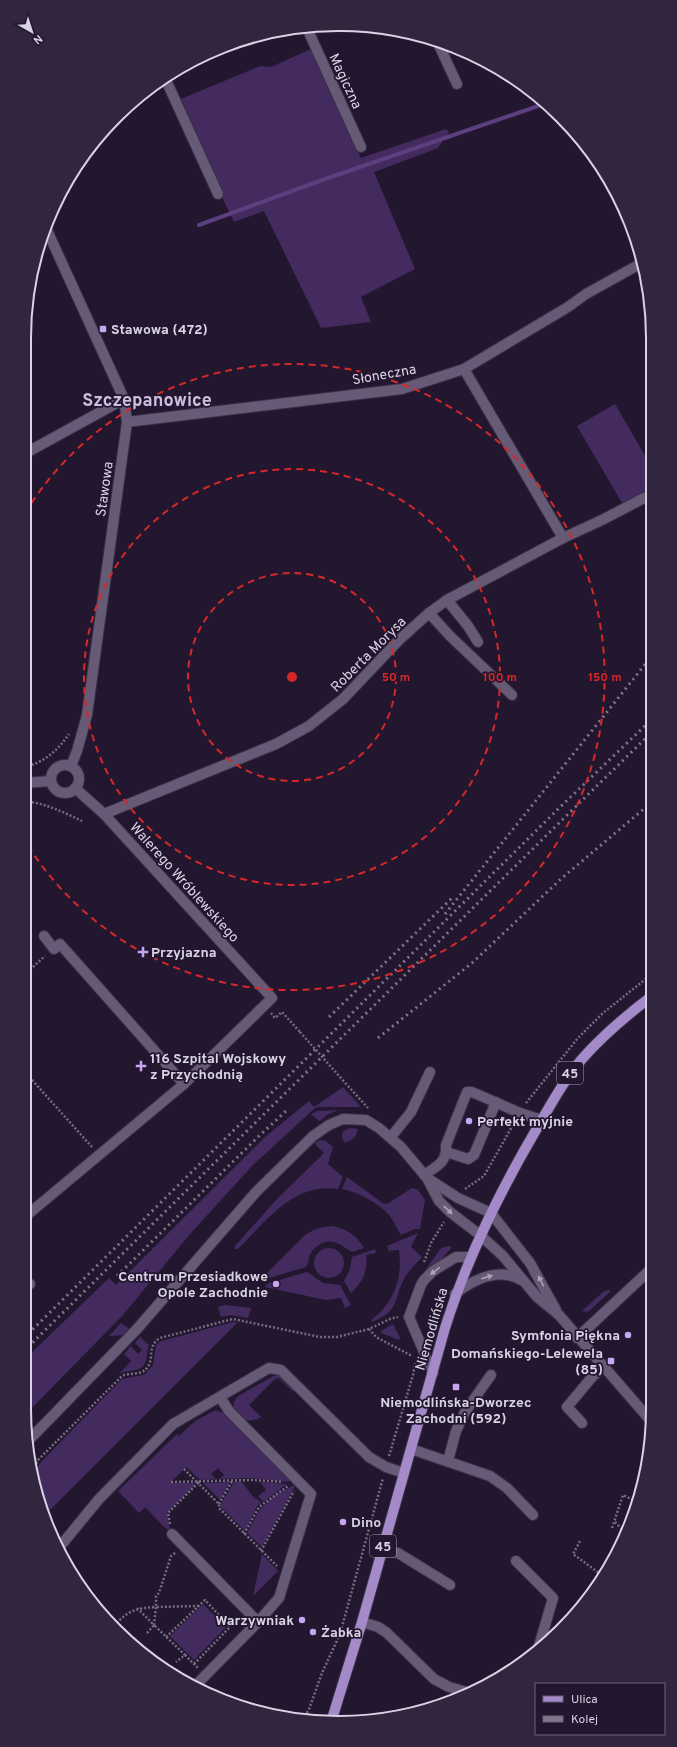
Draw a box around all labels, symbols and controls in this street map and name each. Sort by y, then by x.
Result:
north arrow [12,12,52,52]
text: N [30,31,45,47]
street label: Magiczna [324,51,365,112]
place label: Stawowa (472) [111,322,208,339]
marker: Stawowa (472) [98,324,108,334]
street label: Słoneczna [351,361,418,389]
district label: Szczepanowice [82,390,212,413]
street label: Stawowa [93,461,118,518]
street label: Roberta Morysa [328,614,410,696]
centre of rings [285,670,299,684]
text: 50 m [382,670,410,686]
text: 100 m [483,670,517,686]
text: 150 m [588,670,622,686]
street label: Walerego Wróblewskiego [126,820,242,947]
place label: Przyjazna [151,945,217,962]
marker: Przyjazna [138,947,148,957]
place label: 116 Szpital Wojskowy z Przychodnią [150,1051,286,1084]
marker: 116 Szpital Wojskowy z Przychodnią [135,1060,147,1072]
road number: 45 [557,1062,583,1084]
place label: Perfekt myjnie [477,1114,573,1131]
marker: Perfekt myjnie [464,1116,474,1126]
one-way arrow [443,1205,453,1215]
one-way arrow [430,1266,441,1275]
place label: Centrum Przesiadkowe Opole Zachodnie [118,1269,268,1302]
one-way arrow [481,1274,493,1280]
one-way arrow [538,1275,544,1286]
marker: Centrum Przesiadkowe Opole Zachodnie [271,1279,281,1289]
street label: Niemodlińska [413,1286,452,1373]
place label: Symfonia Piękna [511,1328,620,1345]
marker: Symfonia Piękna [623,1330,633,1340]
place label: Domańskiego-Lelewela (85) [451,1346,603,1379]
marker: Domańskiego-Lelewela (85) [606,1356,616,1366]
marker: Niemodlińska-Dworzec Zachodni (592) [451,1382,461,1392]
place label: Niemodlińska-Dworzec Zachodni (592) [380,1395,532,1428]
place label: Dino [351,1515,381,1532]
marker: Dino [338,1517,348,1527]
road number: 45 [370,1535,396,1557]
place label: Warzywniak [215,1613,294,1630]
marker: Warzywniak [297,1615,307,1625]
place label: Żabka [321,1625,361,1642]
marker: Żabka [308,1627,318,1637]
legend [535,1683,665,1735]
text: Ulica [571,1692,598,1708]
text: Kolej [571,1712,598,1728]

